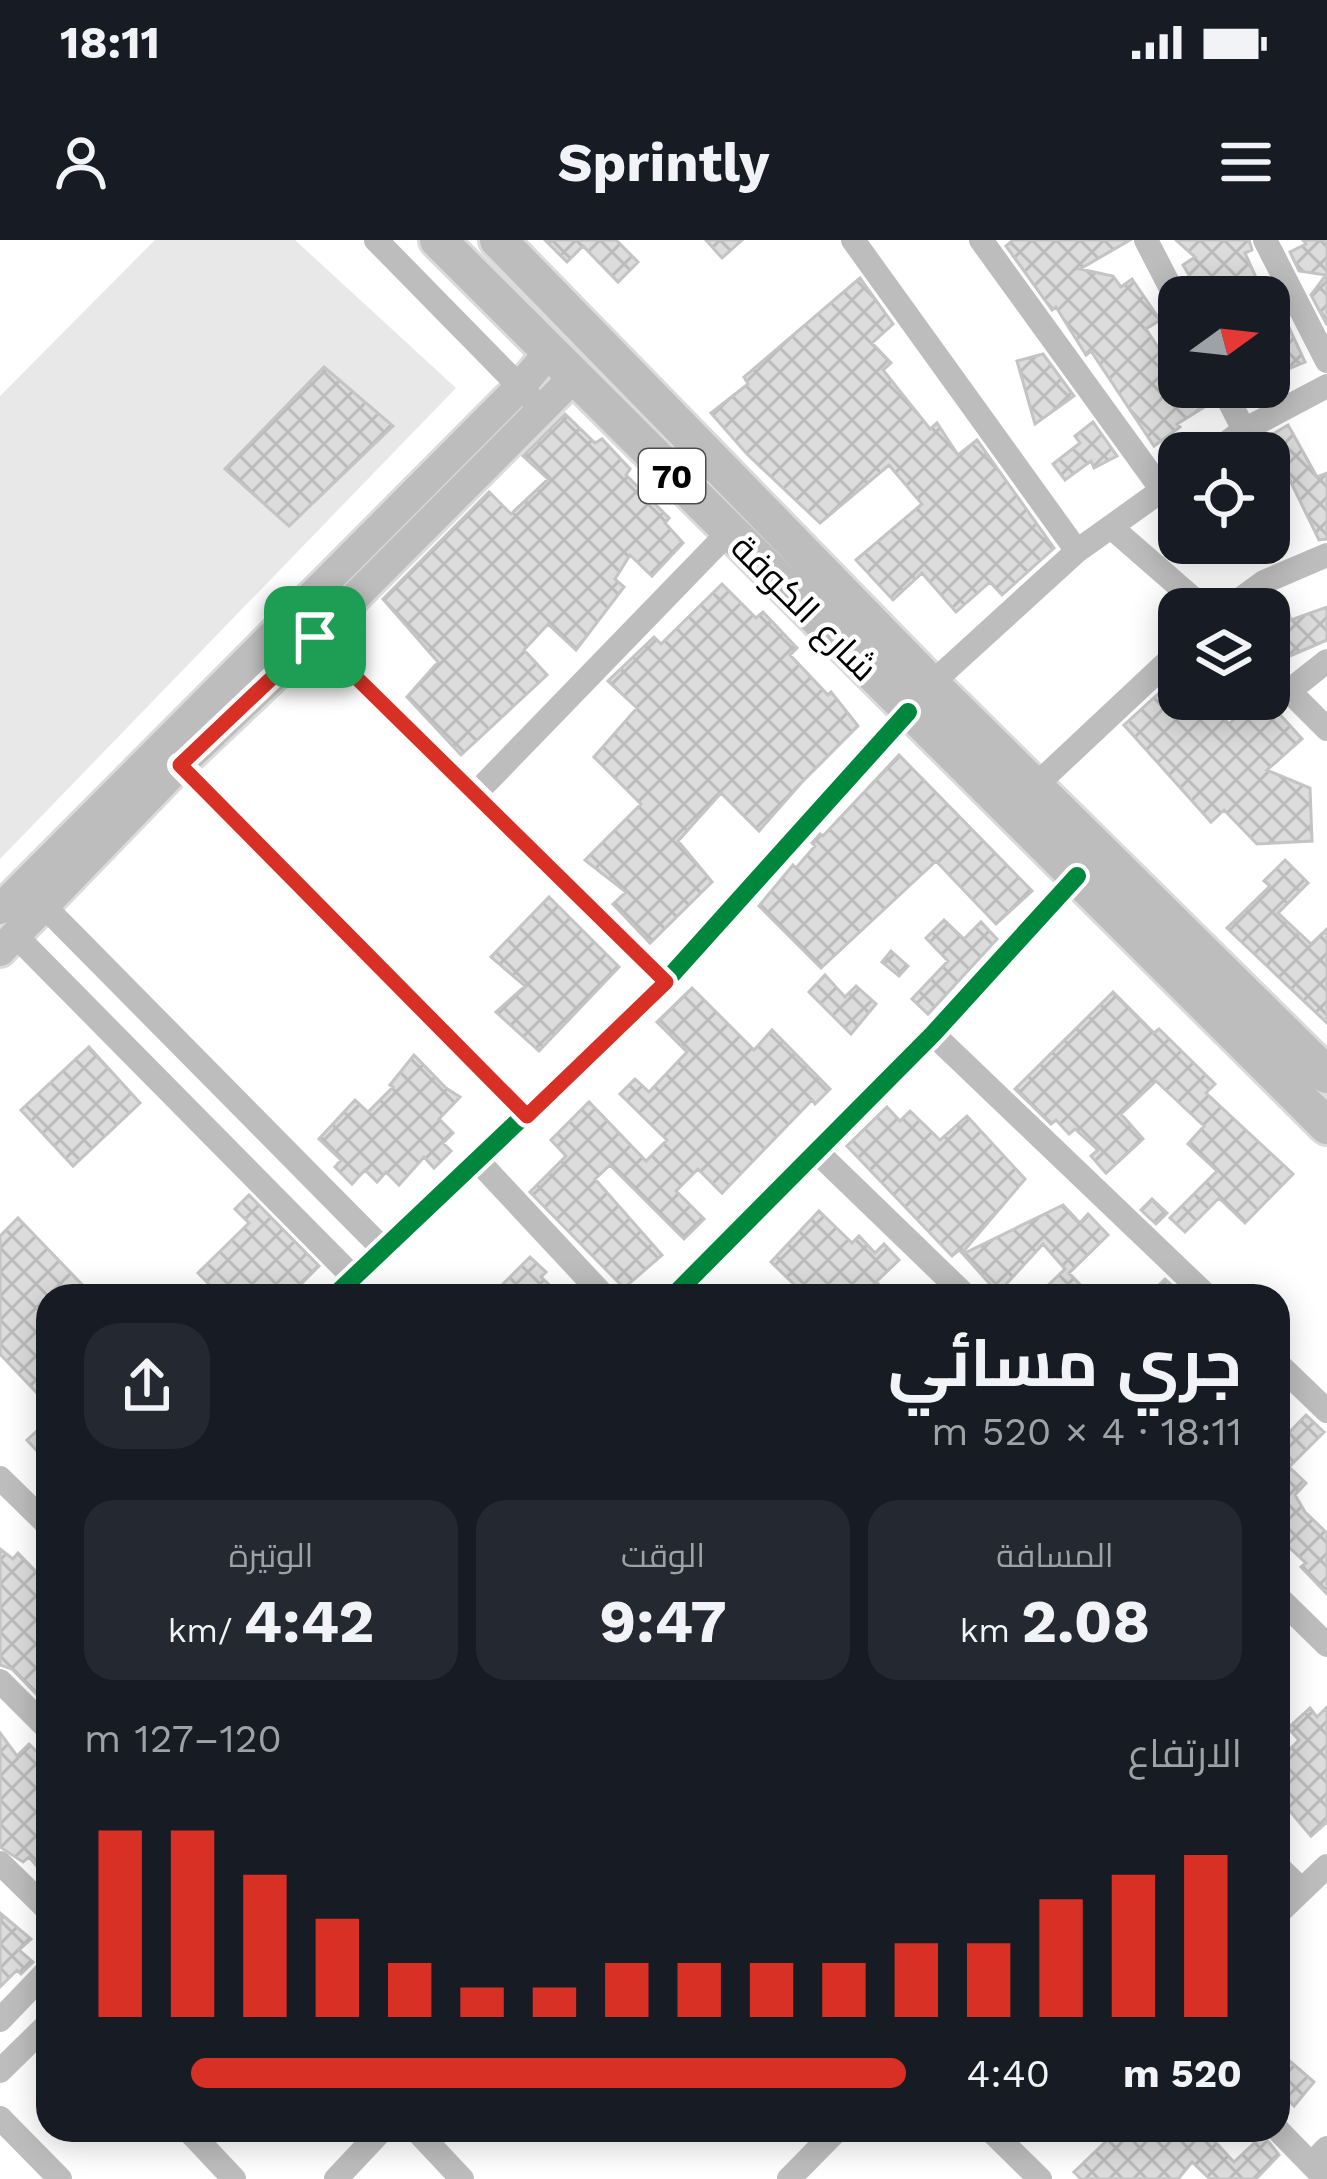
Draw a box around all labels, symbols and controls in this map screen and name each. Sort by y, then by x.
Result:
text: 18:11 [60,16,160,69]
icon: person [48,129,114,195]
icon: menu [1213,129,1279,195]
text: Sprintly [558,131,769,194]
north arrow [1158,276,1290,408]
map controls [1158,276,1290,720]
button: locate [1158,432,1290,564]
road number: 70 [639,449,705,503]
street label: شارع الكوفة [720,526,886,692]
pin [264,586,366,688]
button: layers [1158,588,1290,720]
icon: arrive [282,604,348,670]
button: share [84,1323,210,1449]
text: جري مسائي [888,1325,1242,1402]
text: 18:11 · 4 × 520 m [931,1409,1242,1454]
text: الوتيرة [229,1536,313,1575]
text: الوقت [621,1536,705,1575]
text: المسافة [996,1536,1114,1575]
text: 4:42 [244,1586,374,1657]
text: 9:47 [599,1586,727,1657]
text: 2.08 [1021,1586,1150,1657]
text: /km [168,1611,244,1650]
text: km [960,1611,1021,1650]
text: 120–127 m [84,1716,282,1761]
text: الارتفاع [1128,1731,1242,1776]
text: 4:40 [967,2051,1050,2096]
text: 520 m [1123,2051,1242,2096]

